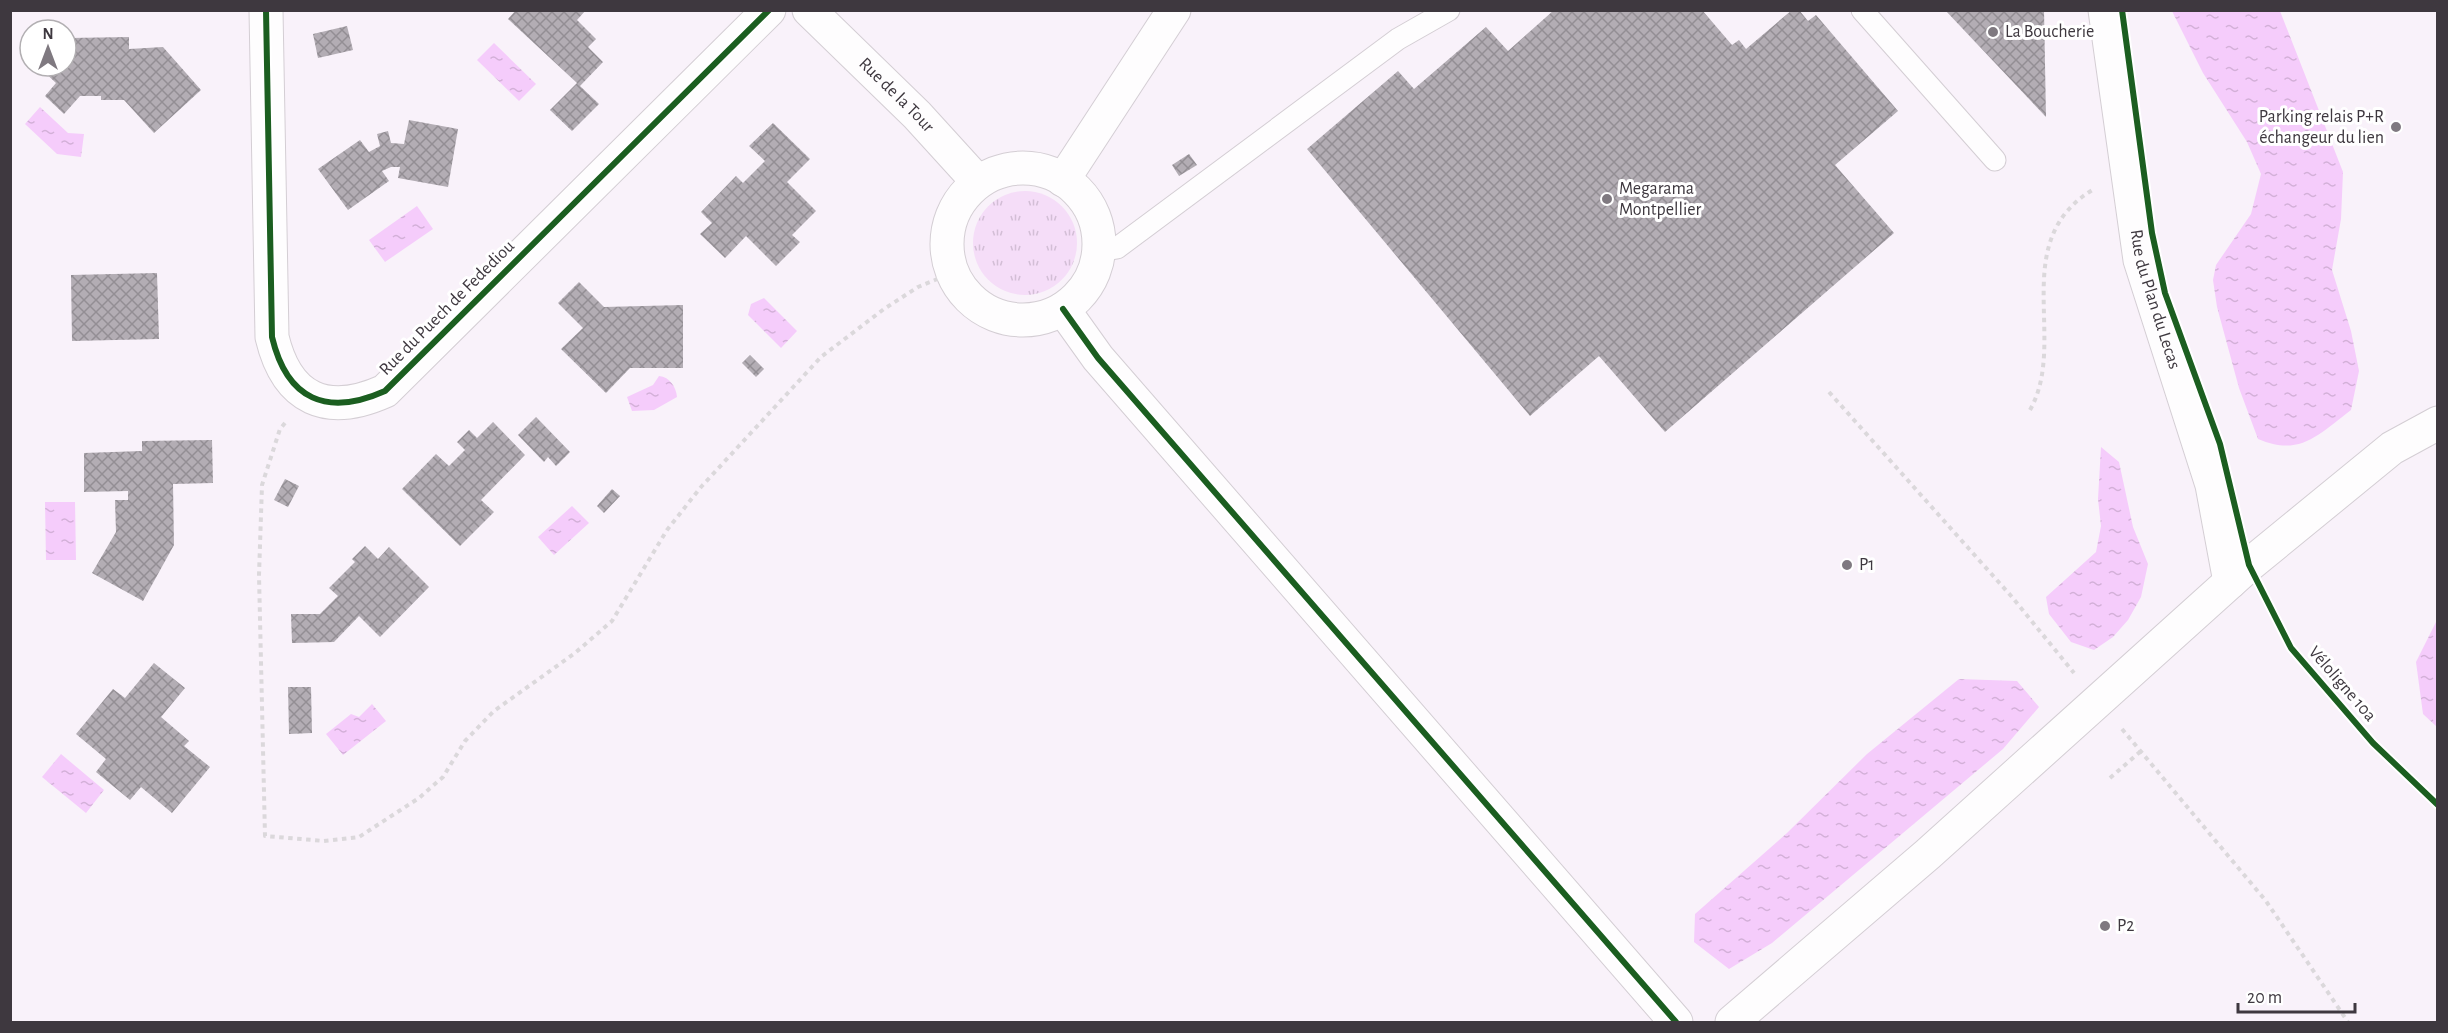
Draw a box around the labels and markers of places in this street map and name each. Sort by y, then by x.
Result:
place label: La Boucherie [2005,23,2094,41]
marker: La Boucherie [1986,25,2000,39]
place label: Parking relais P+R échangeur du lien [2259,108,2384,147]
marker: Parking relais P+R échangeur du lien [2389,120,2403,134]
place label: Megarama Montpellier [1619,180,1702,219]
marker: Megarama Montpellier [1600,192,1614,206]
place label: P1 [1859,556,1875,574]
marker: P1 [1840,558,1854,572]
place label: P2 [2117,917,2135,935]
marker: P2 [2098,919,2112,933]

